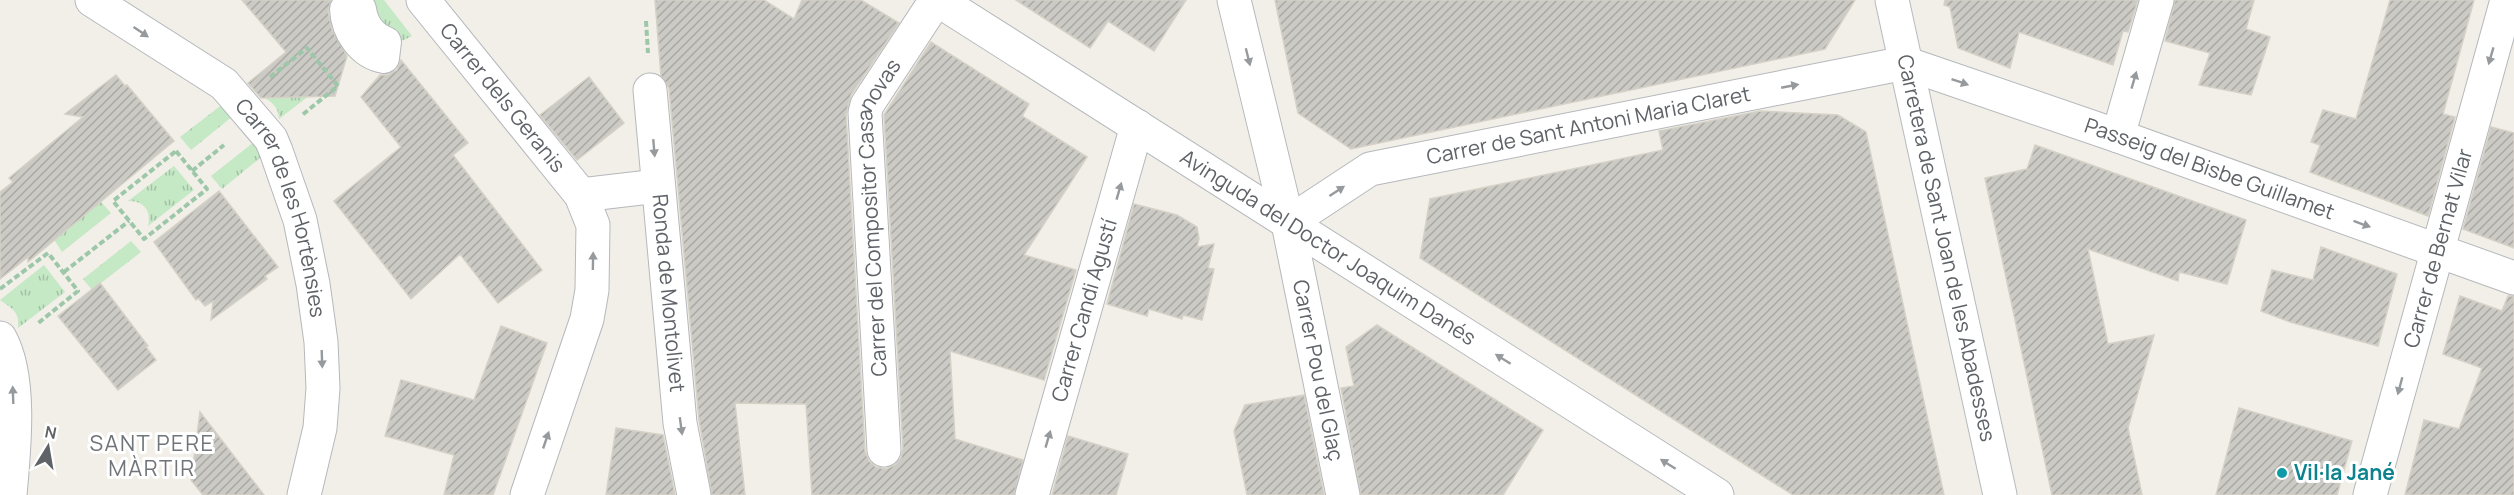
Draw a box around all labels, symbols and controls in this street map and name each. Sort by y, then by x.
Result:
street label: Carrer dels Geranis [434,17,572,178]
one-way arrow [132,27,149,38]
one-way arrow [2486,47,2495,65]
one-way arrow [1243,48,1253,66]
street label: Carretera de Sant Joan de les Abadesses [1891,52,2003,444]
street label: Carrer del Compositor Casanovas [850,53,907,377]
one-way arrow [2130,71,2139,89]
one-way arrow [1951,78,1969,88]
street label: Carrer de Sant Antoni Maria Claret [1424,79,1753,170]
one-way arrow [1781,81,1800,90]
street label: Carrer de les Hortènsies [230,92,332,319]
street label: Passeig del Bisbe Guillamet [2081,111,2339,226]
one-way arrow [650,138,659,157]
street label: Avinguda del Doctor Joaquim Danés [1175,143,1482,351]
street label: Carrer de Bernat Vilar [2396,145,2478,351]
one-way arrow [1114,182,1124,200]
one-way arrow [1328,185,1344,197]
street label: Ronda de Montolivet [646,193,692,393]
street label: Carrer Candi Agustí [1044,215,1123,405]
one-way arrow [2353,220,2371,230]
one-way arrow [588,251,598,270]
street label: Carrer Pou del Glaç [1287,277,1351,463]
one-way arrow [317,349,327,368]
one-way arrow [1495,354,1511,365]
one-way arrow [2395,377,2404,395]
one-way arrow [9,385,18,404]
one-way arrow [676,416,685,435]
north arrow [18,417,78,477]
text: N [43,420,59,444]
district label: SANT PERE MÀRTIR [89,428,215,483]
one-way arrow [1043,430,1053,448]
one-way arrow [542,431,552,449]
one-way arrow [1660,458,1676,469]
place label: Vil·la Jané [2294,458,2395,486]
marker: Vil·la Jané [2275,466,2289,480]

